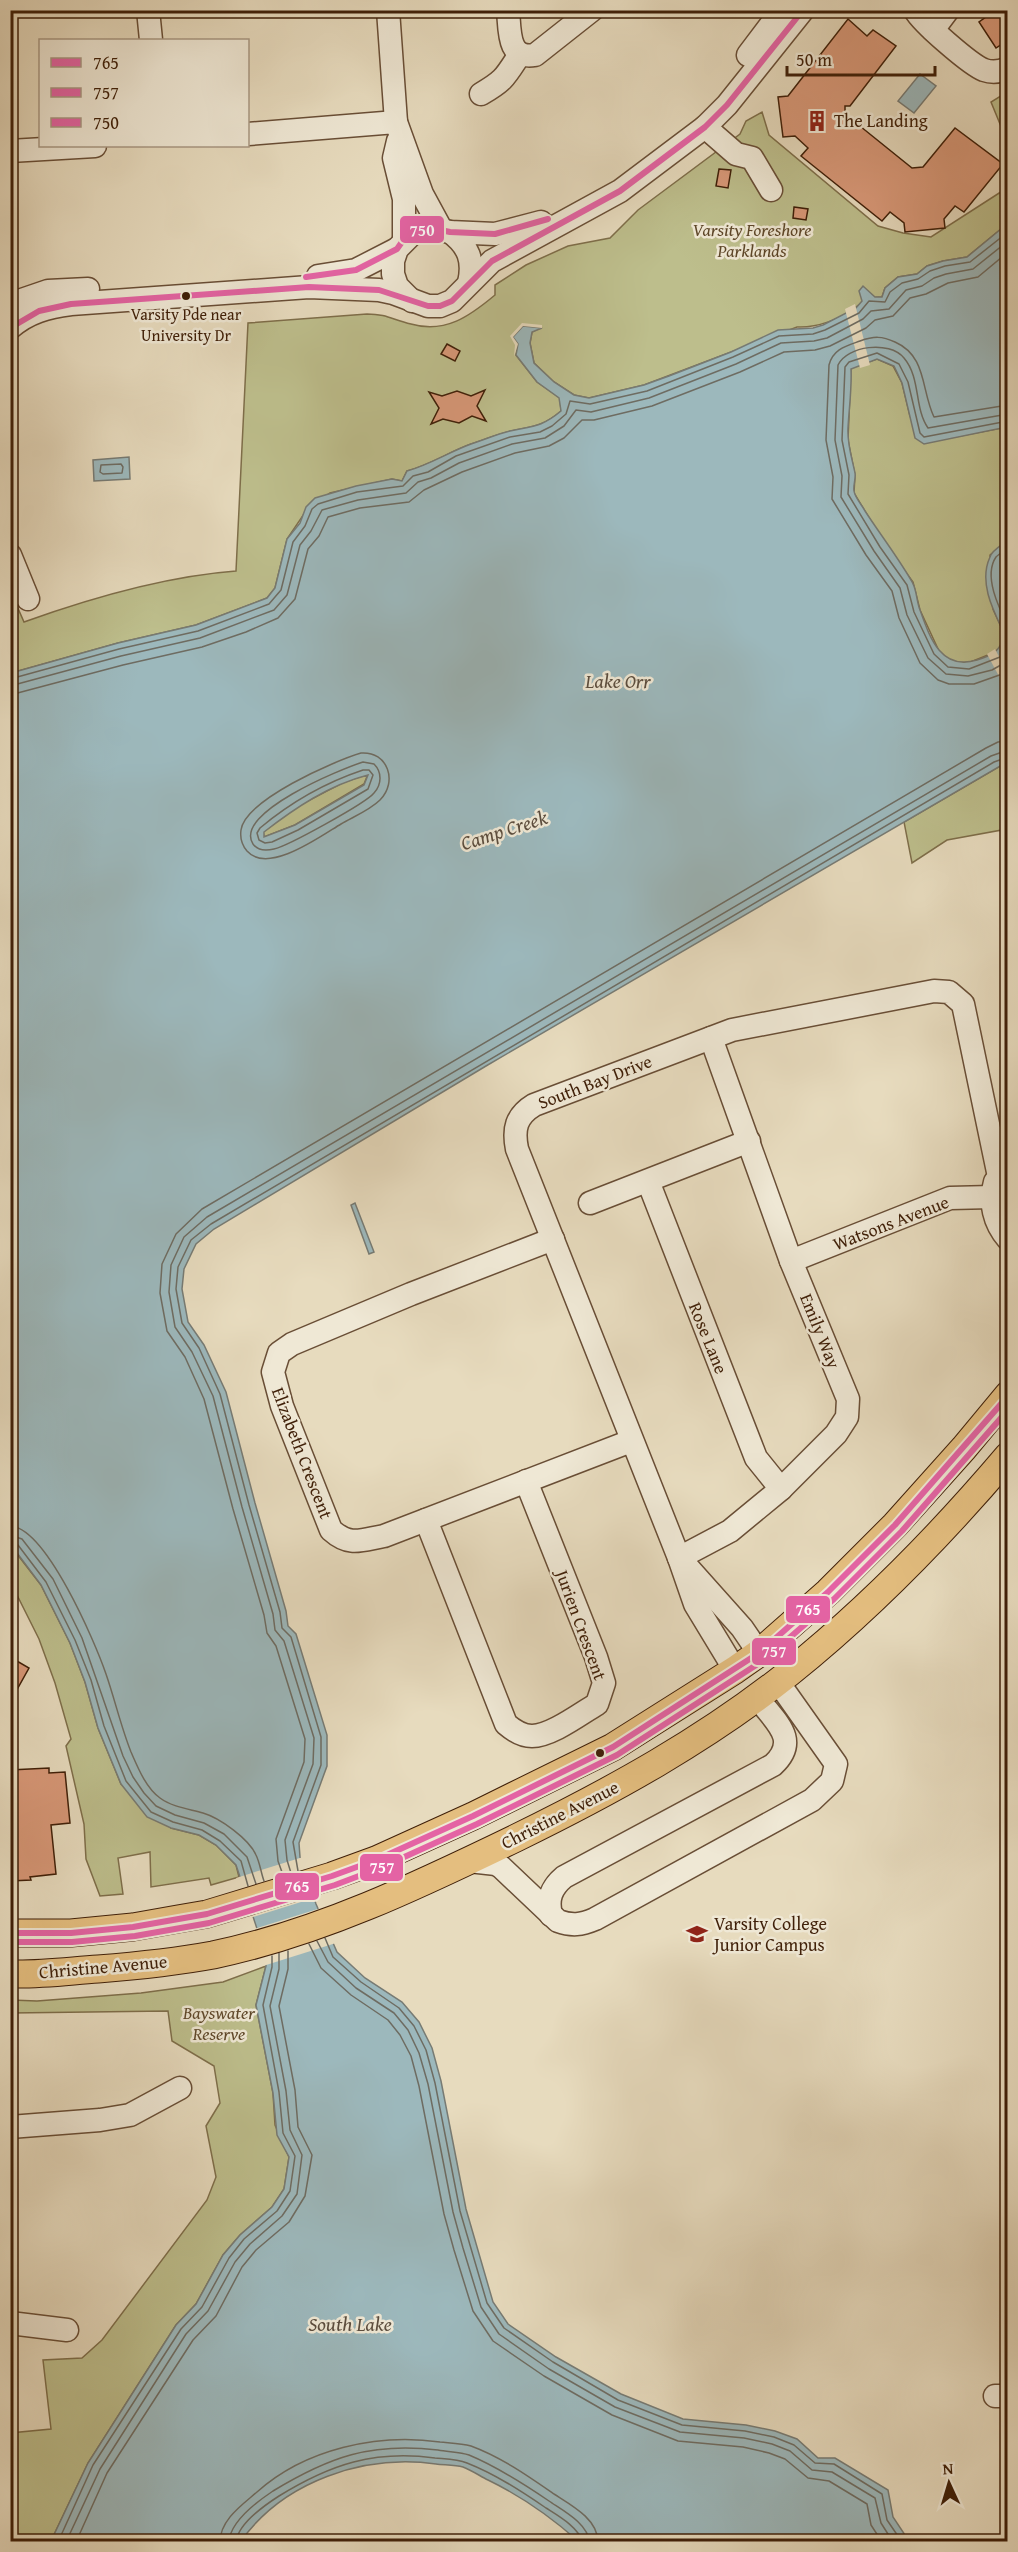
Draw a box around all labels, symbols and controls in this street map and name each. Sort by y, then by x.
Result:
legend [39,39,249,147]
scale bar [787,39,936,77]
text: 50 m [796,46,832,73]
text: 765 [93,49,119,76]
text: 757 [93,79,119,106]
place label: The Landing [834,107,928,134]
text: 750 [93,109,119,136]
building icon: The Landing [805,109,829,133]
line badge: 750 [399,215,445,244]
park label: Varsity Foreshore Parklands [692,216,812,264]
text: 750 [410,218,434,242]
marker: Varsity Pde near University Dr [180,290,192,302]
place label: Varsity Pde near University Dr [131,302,242,347]
water label: Lake Orr [584,666,651,695]
water label: Camp Creek [457,802,552,857]
street label: South Bay Drive [534,1047,656,1116]
street label: Watsons Avenue [829,1188,953,1257]
street label: Emily Way [793,1289,848,1372]
street label: Rose Lane [682,1298,735,1378]
street label: Elizabeth Crescent [265,1383,340,1523]
street label: Jurien Crescent [548,1564,614,1684]
line badge: 765 [785,1595,831,1624]
text: 765 [796,1597,820,1621]
line badge: 757 [751,1637,797,1666]
text: 757 [762,1639,786,1663]
unlabelled marker [594,1747,606,1759]
street label: Christine Avenue [496,1773,623,1856]
line badge: 757 [359,1853,404,1882]
text: 757 [370,1855,394,1879]
line badge: 765 [274,1872,320,1901]
text: 765 [285,1874,309,1898]
place label: Varsity College Junior Campus [712,1910,827,1958]
school or university icon: Varsity College Junior Campus [685,1922,709,1946]
street label: Christine Avenue [38,1947,168,1986]
park label: Bayswater Reserve [182,1999,256,2047]
water label: South Lake [308,2309,392,2338]
north arrow [919,2453,979,2513]
text: N [942,2456,954,2480]

